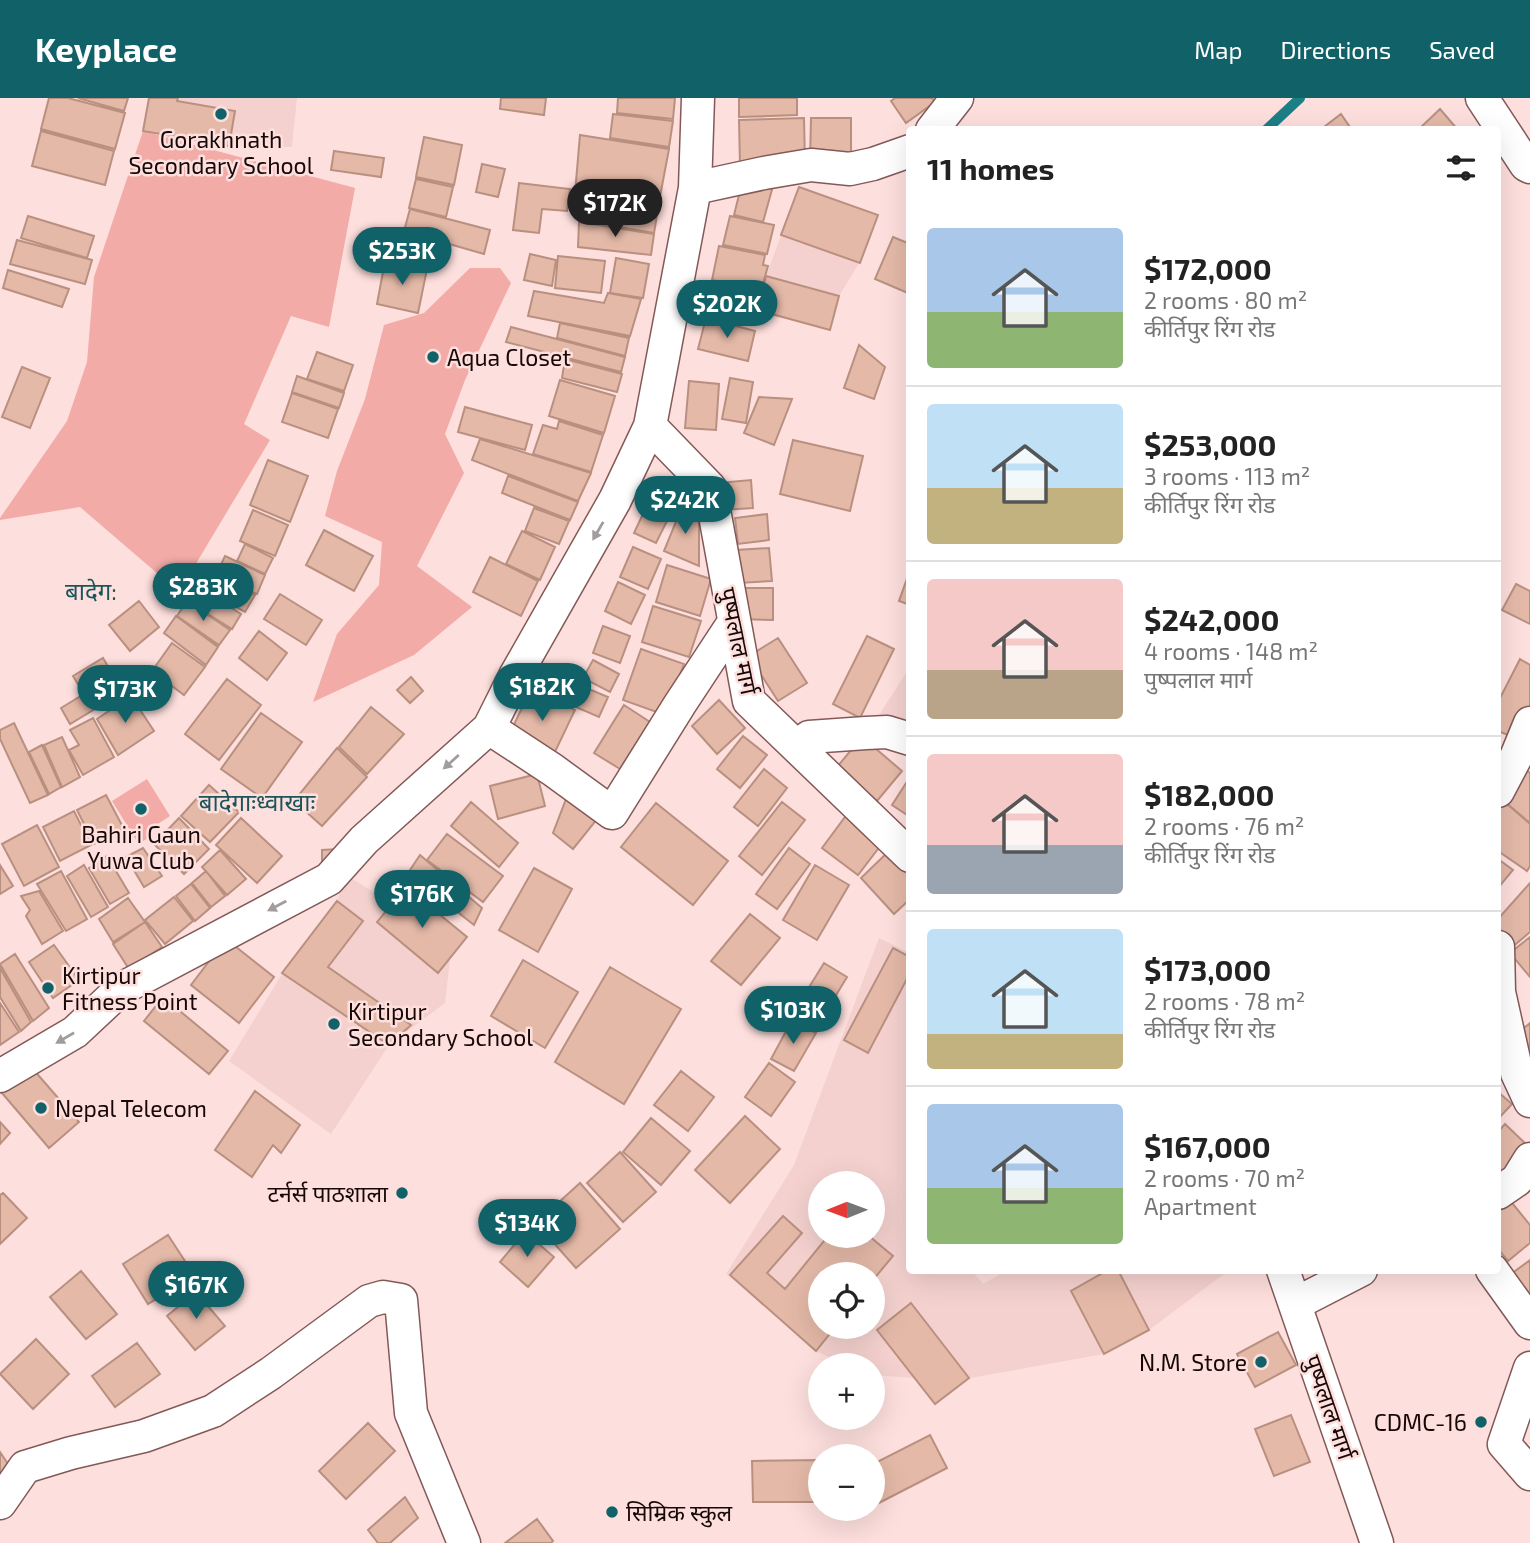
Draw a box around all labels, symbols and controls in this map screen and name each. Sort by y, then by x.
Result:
text: Keyplace [35,29,177,69]
text: Map [1194,35,1242,64]
text: Directions [1280,35,1391,64]
text: Saved [1429,35,1495,64]
marker: Gorakhnath Secondary School [213,106,229,122]
place label: Gorakhnath Secondary School [128,125,314,179]
icon: filters [1442,149,1480,187]
text: 11 homes [927,150,1054,186]
pin: $172K [566,180,664,239]
text: $172K [583,188,647,216]
pin: $253K [353,228,451,287]
text: $253K [368,236,436,264]
text: $172,000 [1144,250,1272,286]
icon: home [983,256,1067,340]
pin: $202K [678,280,776,340]
text: 2 rooms · 80 m² [1144,286,1307,314]
text: $202K [692,289,762,317]
text: कीर्तिपुर रिंग रोड [1144,314,1275,342]
place label: Aqua Closet [447,343,571,371]
marker: Aqua Closet [425,349,441,365]
text: $253,000 [1144,426,1276,462]
icon: home [983,432,1067,516]
text: 3 rooms · 113 m² [1144,462,1310,490]
pin: $242K [636,476,734,536]
text: $242K [650,485,720,513]
text: कीर्तिपुर रिंग रोड [1144,490,1275,518]
one-way arrow [592,521,604,541]
pin: $283K [154,564,252,623]
text: $283K [169,572,237,600]
district label: बादेग: [65,576,117,605]
street label: पुष्पलाल मार्ग [712,585,764,698]
text: $242,000 [1144,601,1279,637]
icon: home [983,607,1067,691]
text: 4 rooms · 148 m² [1144,637,1318,665]
pin: $182K [493,664,591,723]
text: पुष्पलाल मार्ग [1144,665,1252,693]
pin: $173K [76,666,174,725]
text: $182K [509,672,575,700]
text: $173K [93,674,157,702]
one-way arrow [443,754,460,770]
text: $182,000 [1144,776,1275,812]
icon: home [983,782,1067,866]
district label: बादेगाःध्वाखाः [199,787,316,816]
marker: Bahiri Gaun Yuwa Club [133,801,149,817]
text: 2 rooms · 76 m² [1144,812,1304,840]
place label: Bahiri Gaun Yuwa Club [81,820,201,874]
text: कीर्तिपुर रिंग रोड [1144,840,1275,868]
pin: $176K [373,870,471,930]
text: $176K [390,879,454,907]
one-way arrow [267,901,287,912]
text: $173,000 [1144,951,1271,987]
icon: home [983,957,1067,1041]
place label: Kirtipur Fitness Point [62,961,198,1015]
marker: Kirtipur Fitness Point [40,980,56,996]
pin: $103K [744,986,842,1046]
text: 2 rooms · 78 m² [1144,987,1305,1015]
text: $103K [760,995,826,1023]
place label: Kirtipur Secondary School [348,997,533,1051]
text: कीर्तिपुर रिंग रोड [1144,1015,1275,1043]
marker: Kirtipur Secondary School [326,1016,342,1032]
one-way arrow [55,1032,74,1045]
place label: Nepal Telecom [55,1094,207,1122]
marker: Nepal Telecom [33,1100,49,1116]
text: $167,000 [1144,1128,1271,1164]
icon: home [983,1132,1067,1216]
text: 2 rooms · 70 m² [1144,1164,1305,1192]
north arrow [808,1171,886,1248]
map controls [808,1171,885,1521]
place label: टर्नर्स पाठशाला [267,1179,389,1207]
marker: टर्नर्स पाठशाला [394,1185,410,1201]
text: Apartment [1144,1192,1257,1220]
pin: $134K [478,1200,576,1259]
text: $134K [494,1208,560,1236]
pin: $167K [147,1262,245,1321]
button: locate [808,1262,885,1339]
text: $167K [164,1270,228,1298]
place label: N.M. Store [1139,1348,1247,1376]
street label: पुष्पलाल मार्ग [1297,1351,1361,1464]
button: + [808,1353,885,1430]
marker: N.M. Store [1253,1354,1269,1370]
place label: CDMC-16 [1374,1408,1467,1436]
marker: CDMC-16 [1473,1414,1489,1430]
button: − [808,1444,885,1521]
place label: सिम्रिक स्कुल [626,1498,733,1528]
marker: सिम्रिक स्कुल [604,1504,620,1520]

